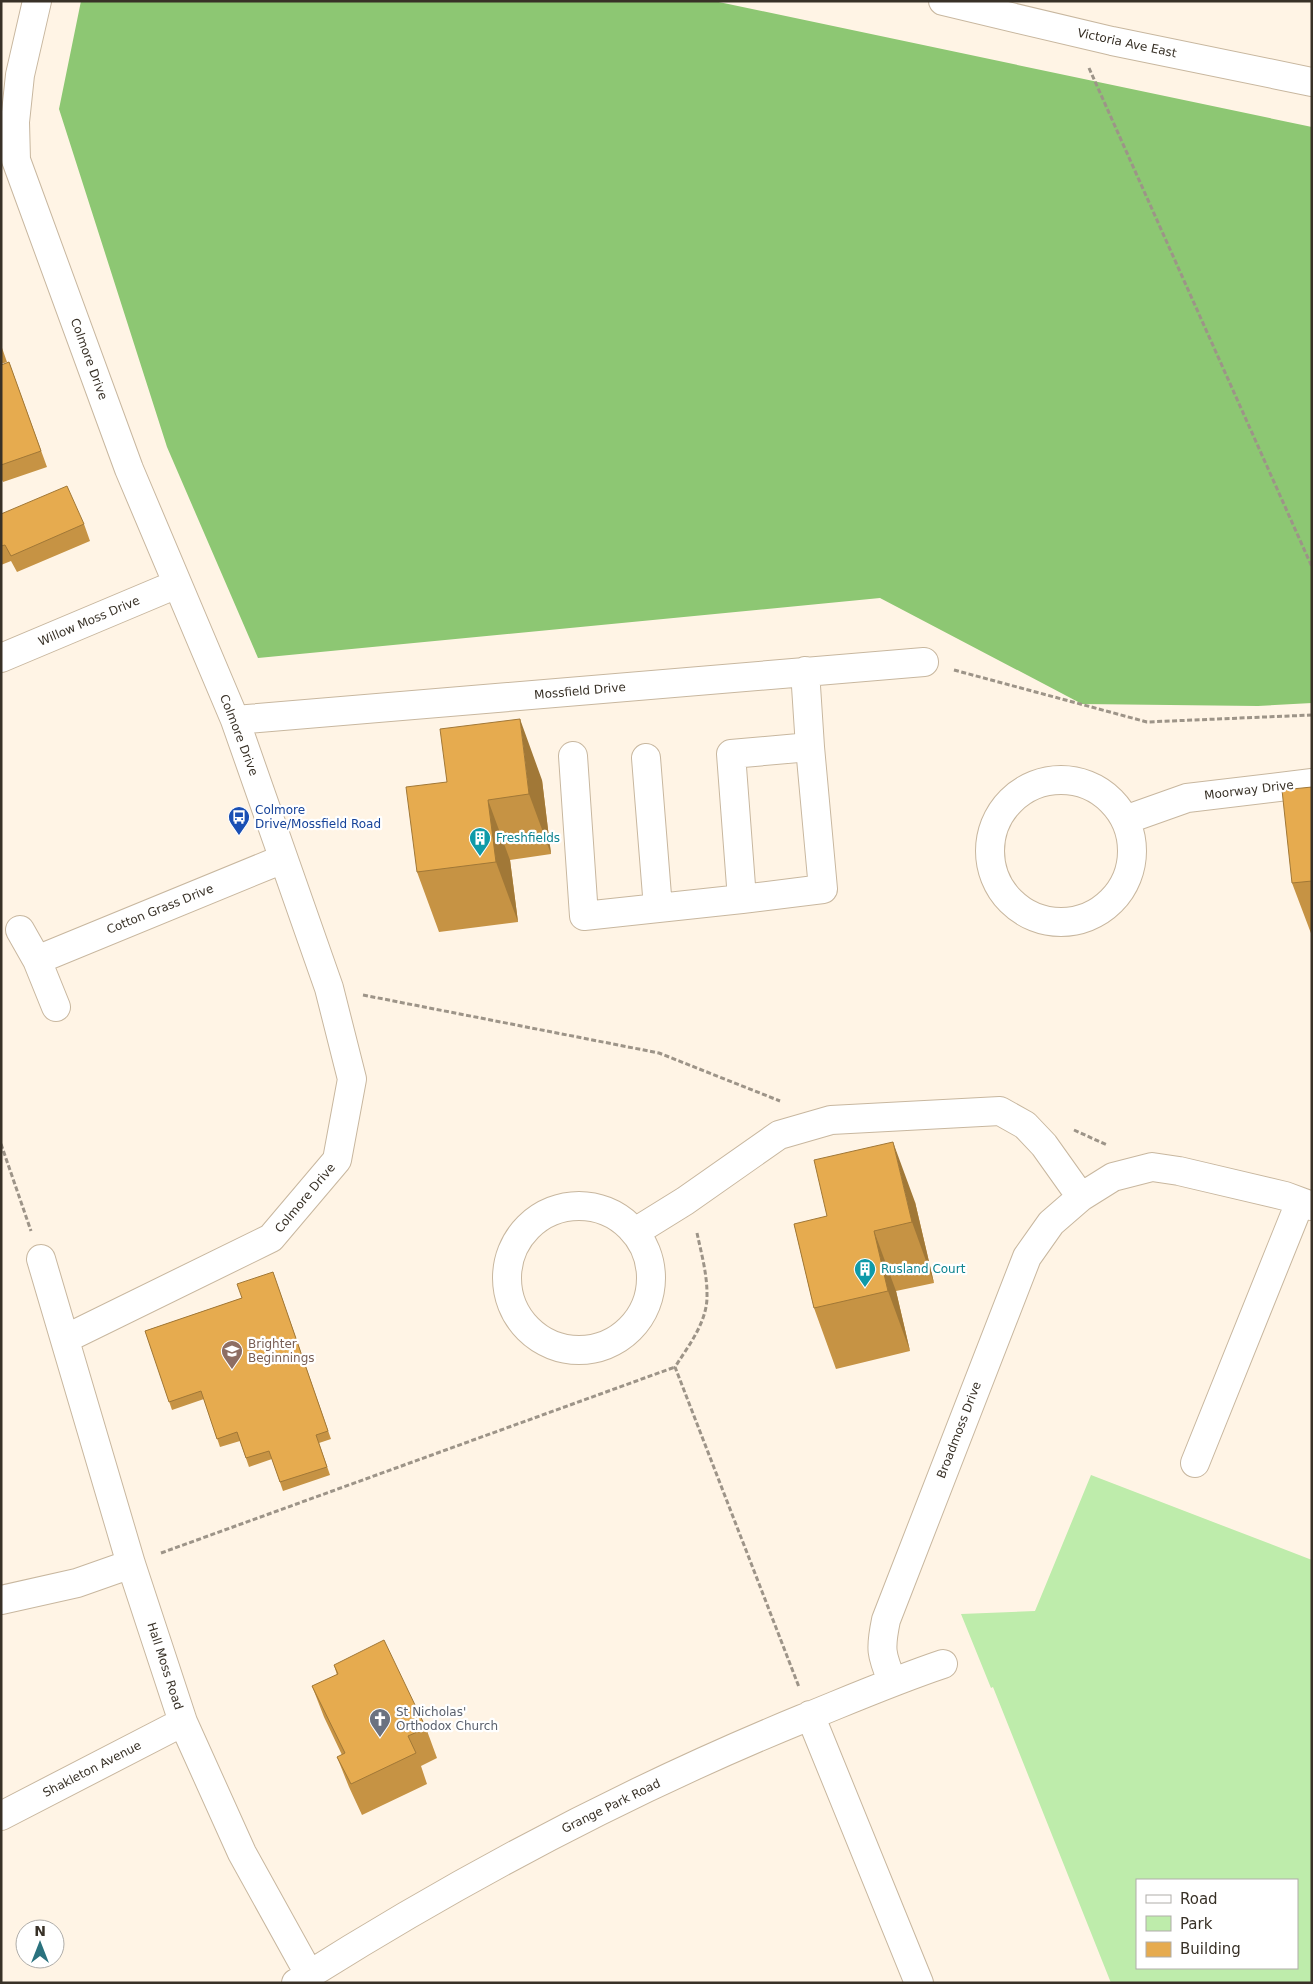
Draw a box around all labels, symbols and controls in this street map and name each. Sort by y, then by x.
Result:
street label: Victoria Ave East [1076,26,1178,60]
street label: Colmore Drive [68,316,110,402]
street label: Willow Moss Drive [36,593,142,649]
street label: Mossfield Drive [534,680,626,702]
street label: Colmore Drive [217,692,261,778]
street label: Moorway Drive [1203,778,1295,802]
place label: Colmore Drive/Mossfield Road [255,803,381,831]
bus stop icon: Colmore Drive/Mossfield Road [227,805,251,836]
building icon: Freshfields [468,826,492,857]
place label: Freshfields [496,831,560,845]
street label: Cotton Grass Drive [105,881,215,937]
street label: Colmore Drive [272,1161,338,1235]
building icon: Rusland Court [853,1257,877,1288]
place label: Rusland Court [881,1262,966,1276]
place label: Brighter Beginnings [248,1337,315,1365]
school or university icon: Brighter Beginnings [220,1339,244,1370]
street label: Broadmoss Drive [934,1380,984,1480]
street label: Hall Moss Road [144,1621,186,1711]
place label: St Nicholas' Orthodox Church [396,1705,498,1733]
church icon: St Nicholas' Orthodox Church [368,1707,392,1738]
street label: Shakleton Avenue [41,1738,143,1800]
street label: Grange Park Road [559,1776,663,1836]
legend [1136,1879,1298,1969]
text: Road [1180,1890,1218,1908]
text: Park [1180,1915,1213,1933]
north arrow [15,1919,65,1969]
text: N [34,1923,46,1939]
text: Building [1180,1940,1241,1958]

